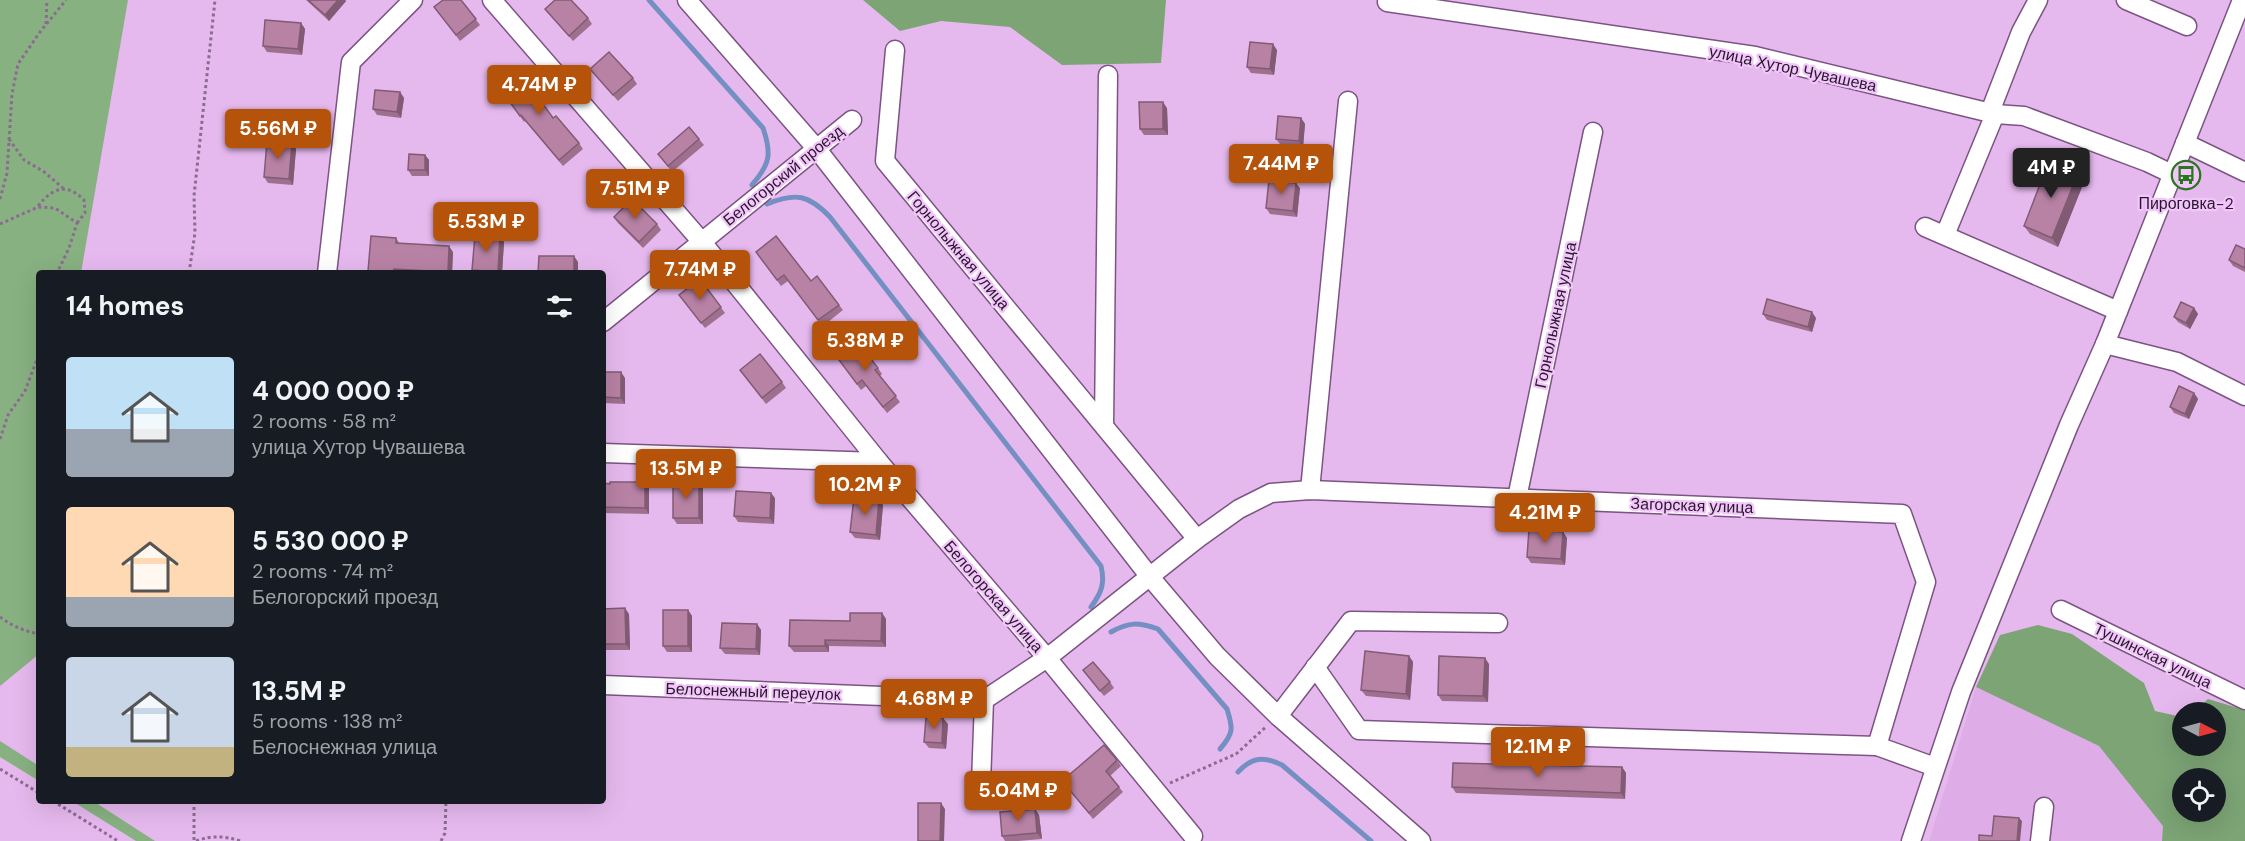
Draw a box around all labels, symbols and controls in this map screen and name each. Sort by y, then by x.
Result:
street label: улица Хутор Чувашева [1707,40,1879,97]
pin: 4.74M ₽ [484,65,594,116]
text: 4.74M ₽ [501,71,577,97]
pin: 5.56M ₽ [223,109,333,160]
text: 5.56M ₽ [239,115,317,141]
street label: Белогорский проезд [719,120,848,230]
pin: 7.44M ₽ [1226,144,1336,195]
pin: 4M ₽ [2015,148,2087,199]
text: 7.44M ₽ [1243,150,1319,176]
text: 4M ₽ [2027,154,2075,180]
bus stop icon: Пироговка-2 [2170,159,2202,191]
pin: 7.51M ₽ [580,169,690,220]
text: 7.51M ₽ [600,175,670,201]
street label: Горнолыжная улица [903,187,1015,314]
place label: Пироговка-2 [2138,193,2234,214]
pin: 5.53M ₽ [431,202,541,253]
text: 5.53M ₽ [447,208,525,234]
street label: Горнолыжная улица [1530,240,1581,390]
pin: 7.74M ₽ [645,250,755,301]
text: 7.74M ₽ [664,256,736,282]
text: 14 homes [66,289,184,323]
icon: filters [543,290,576,323]
pin: 5.38M ₽ [810,321,920,372]
text: 5.38M ₽ [826,327,904,353]
text: 4 000 000 ₽ [252,374,414,408]
icon: home [114,381,186,453]
text: 2 rooms · 58 m² [252,408,396,434]
text: улица Хутор Чувашева [252,434,465,460]
pin: 13.5M ₽ [631,449,741,500]
text: 13.5M ₽ [650,455,722,481]
pin: 10.2M ₽ [810,465,920,516]
text: 10.2M ₽ [829,471,901,497]
pin: 4.21M ₽ [1490,493,1600,544]
street label: Загорская улица [1630,493,1754,518]
text: 4.21M ₽ [1509,499,1581,525]
text: 5 530 000 ₽ [252,524,409,558]
icon: home [114,531,186,603]
street label: Белогорская улица [939,536,1048,657]
text: 2 rooms · 74 m² [252,558,393,584]
text: Белогорский проезд [252,584,438,610]
street label: Тушинская улица [2090,618,2215,693]
text: 13.5M ₽ [252,674,346,708]
street label: Белоснежный переулок [665,678,842,705]
pin: 4.68M ₽ [879,679,989,730]
icon: home [114,681,186,753]
text: 4.68M ₽ [895,685,973,711]
north arrow [2172,702,2226,756]
map controls [2172,702,2226,822]
text: 5 rooms · 138 m² [252,708,403,734]
pin: 12.1M ₽ [1483,727,1593,778]
text: 12.1M ₽ [1505,733,1571,759]
text: Белоснежная улица [252,734,437,760]
button: locate [2172,768,2226,822]
pin: 5.04M ₽ [963,771,1073,822]
text: 5.04M ₽ [978,777,1058,803]

